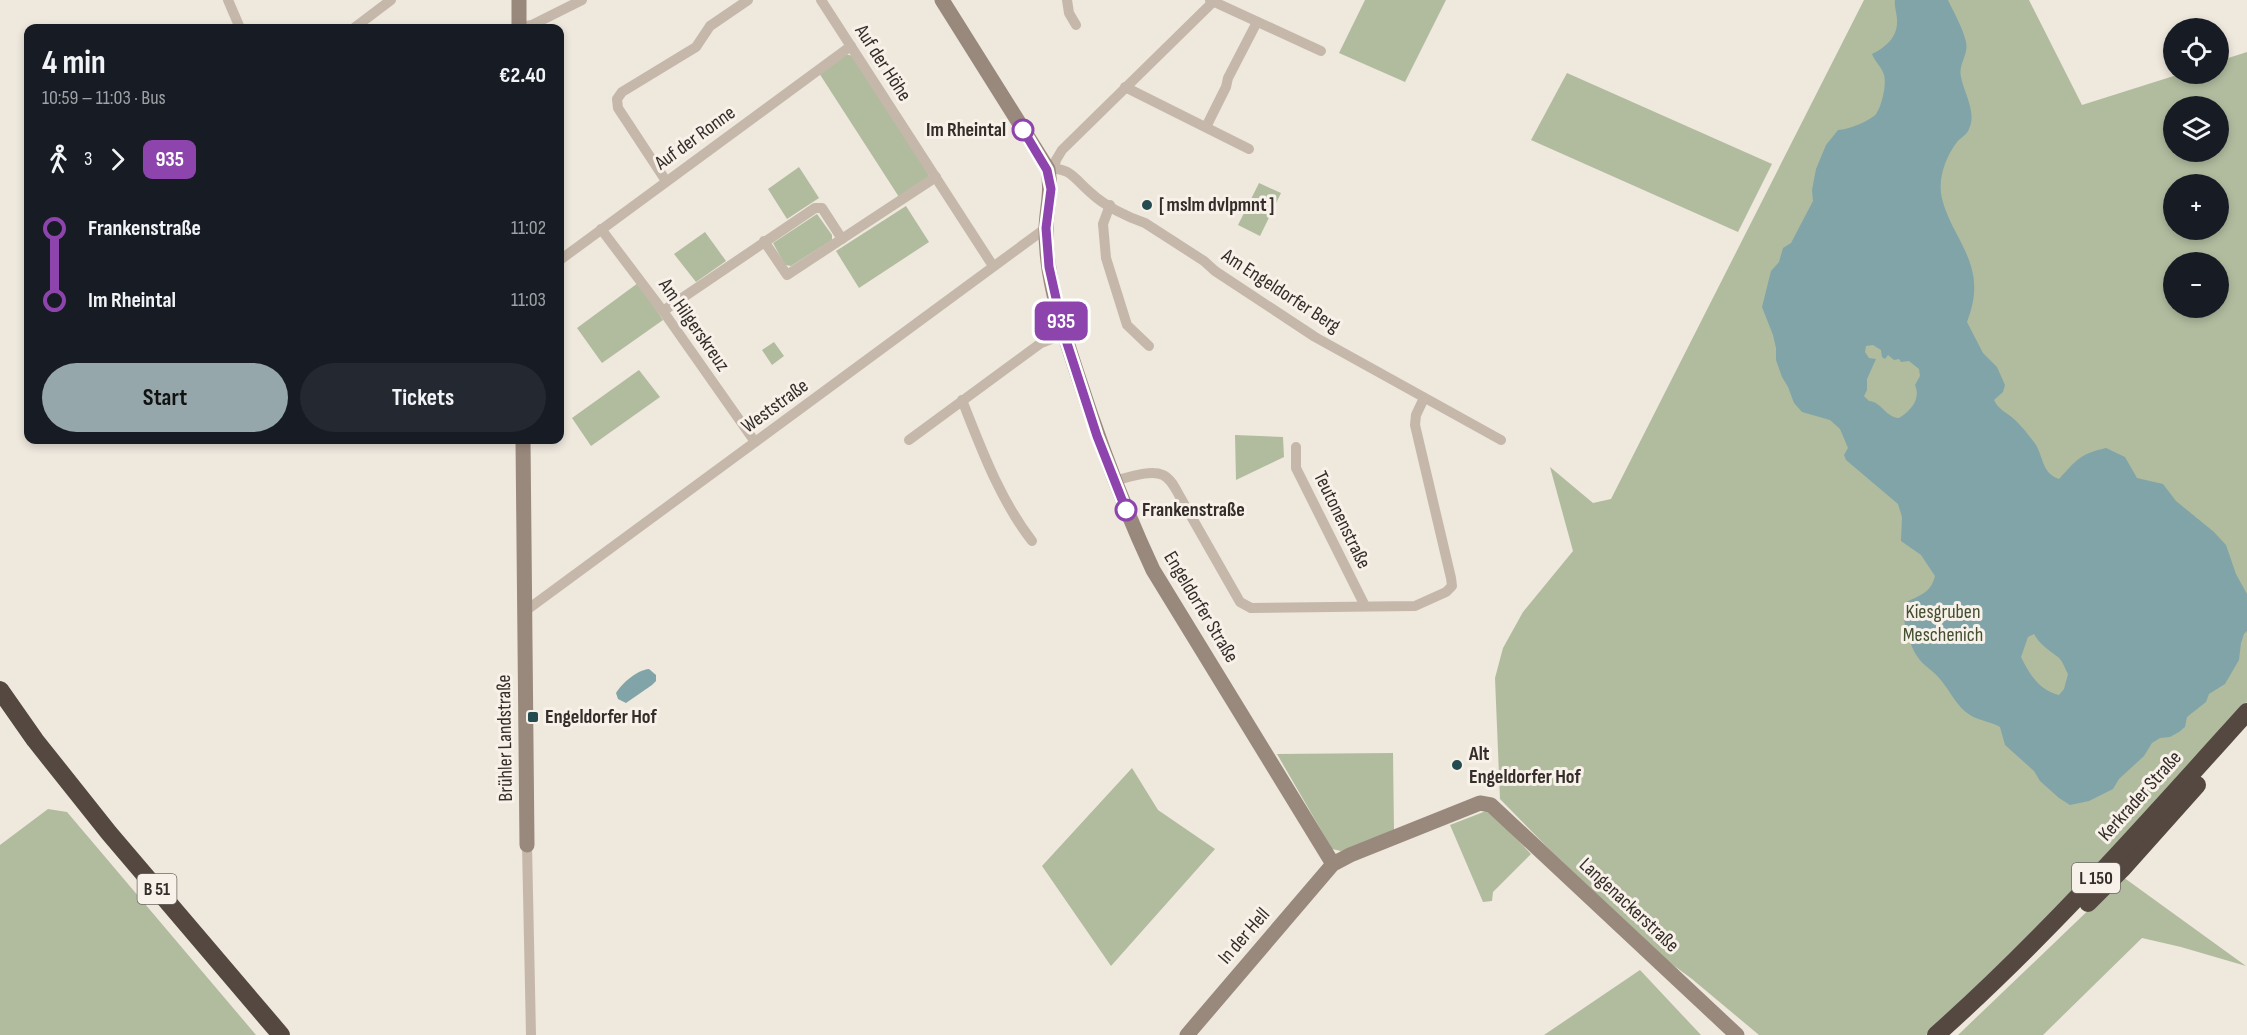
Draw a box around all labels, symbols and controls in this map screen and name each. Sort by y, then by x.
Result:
map controls [2163,18,2229,318]
button: locate [2163,18,2229,84]
street label: Auf der Höhe [849,19,917,106]
text: 4 min [42,43,106,83]
text: €2.40 [499,62,546,89]
text: 10:59 – 11:03 · Bus [42,86,166,110]
button: layers [2163,96,2229,162]
street label: Auf der Ronne [649,101,740,176]
place label: Im Rheintal [926,118,1006,142]
marker: Im Rheintal [1012,119,1034,141]
icon: walk [42,143,75,176]
icon: forward [101,143,134,176]
text: 3 [84,147,92,171]
text: 935 [155,147,184,172]
button: + [2163,174,2229,240]
place label: [ mslm dvlpmnt ] [1159,193,1274,217]
marker: [ mslm dvlpmnt ] [1140,198,1154,212]
text: Frankenstraße [88,215,201,242]
text: 11:02 [511,216,546,240]
street label: Am Engeldorfer Berg [1216,243,1345,338]
button: − [2163,252,2229,318]
street label: Am Hilgerskreuz [653,273,735,376]
text: Im Rheintal [88,287,176,314]
text: 11:03 [511,288,546,312]
line badge: 935 [1026,302,1096,340]
text: 935 [1047,309,1075,334]
button: Start [42,363,288,432]
button: Tickets [300,363,546,432]
street label: Weststraße [737,374,813,438]
street label: Teutonenstraße [1308,467,1376,573]
place label: Frankenstraße [1142,498,1245,522]
marker: Frankenstraße [1115,499,1137,521]
street label: Engeldorfer Straße [1158,547,1244,667]
park label: Kiesgruben Meschenich [1903,600,1983,647]
street label: Brühler Landstraße [492,674,518,802]
place label: Engeldorfer Hof [545,705,657,729]
marker: Engeldorfer Hof [526,710,540,724]
place label: Alt Engeldorfer Hof [1468,742,1581,789]
street label: Kerkrader Straße [2093,746,2187,846]
marker: Alt Engeldorfer Hof [1450,758,1464,772]
street label: Langenackerstraße [1574,853,1684,957]
road number: L 150 [2072,863,2120,893]
road number: B 51 [138,874,176,904]
street label: In der Hell [1213,903,1275,969]

